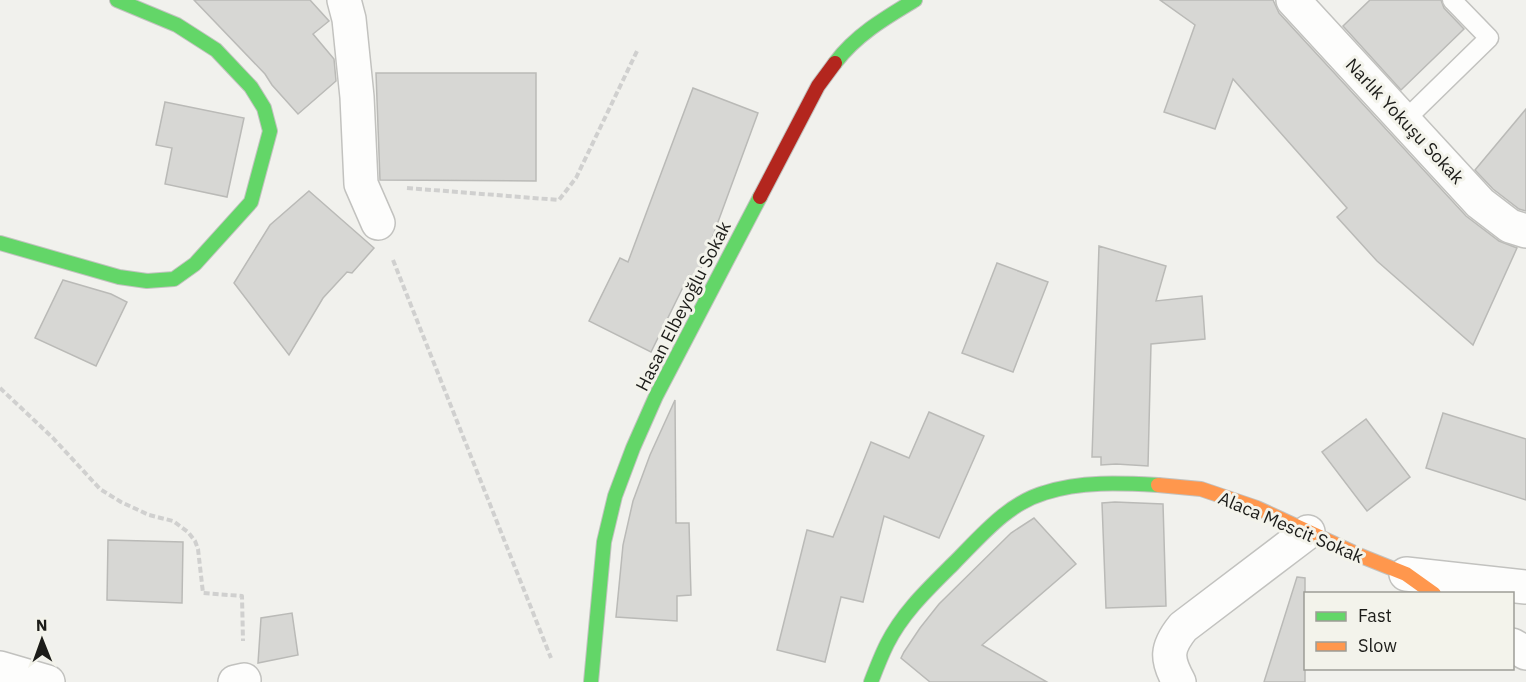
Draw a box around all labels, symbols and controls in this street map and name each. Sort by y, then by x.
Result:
street label: Narlık Yokuşu Sokak [1341,53,1470,189]
street label: Hasan Elbeyoğlu Sokak [630,217,736,395]
street label: Alaca Mescit Sokak [1215,486,1367,568]
legend [1304,592,1514,670]
text: Fast [1358,604,1392,627]
north arrow [12,610,72,670]
text: N [36,615,48,635]
text: Slow [1358,634,1397,657]

